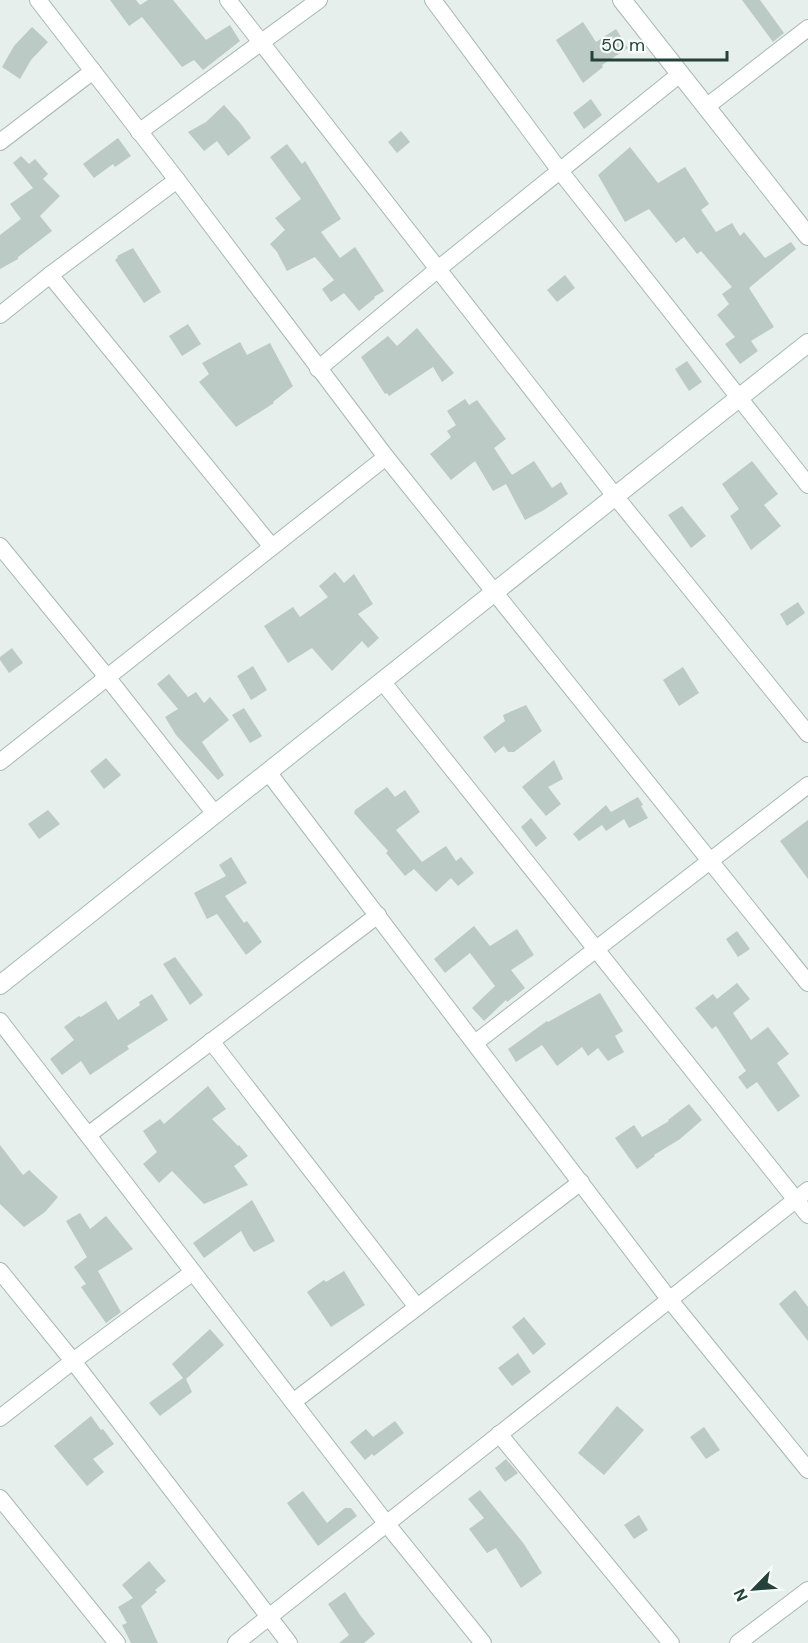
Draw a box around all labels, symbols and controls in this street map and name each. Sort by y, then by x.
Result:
scale bar [592,24,727,62]
text: 50 m [601,33,645,57]
north arrow [724,1559,784,1619]
text: N [729,1585,753,1605]

